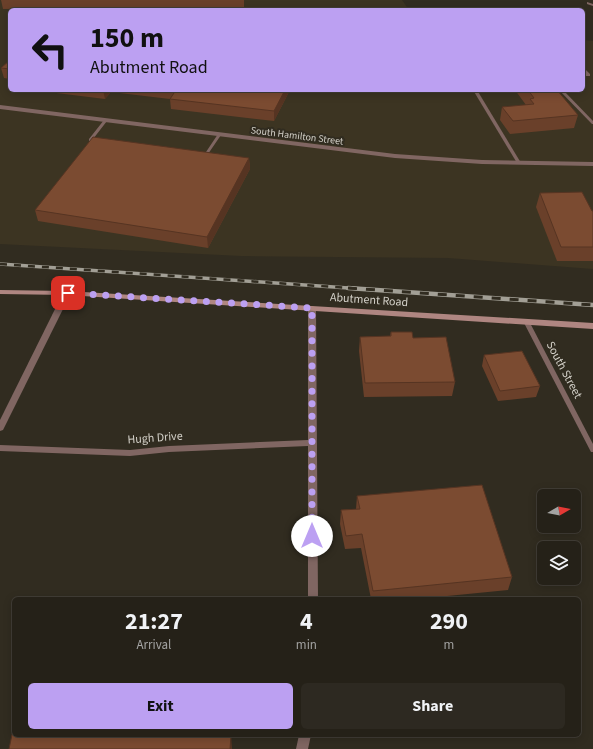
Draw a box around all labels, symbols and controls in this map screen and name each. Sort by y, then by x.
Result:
text: 150 m [90,18,164,58]
icon: left [24,24,76,76]
text: Abutment Road [90,55,208,80]
street label: South Hamilton Street [250,123,345,149]
pin [51,276,85,310]
icon: arrive [57,282,79,304]
street label: Abutment Road [329,289,409,311]
street label: South Street [542,338,586,402]
street label: Hugh Drive [127,428,183,448]
north arrow [537,489,581,533]
map controls [537,489,581,585]
position arrow [291,515,333,557]
button: layers [537,541,581,585]
text: 21:27 [125,604,183,639]
text: 4 [300,604,313,639]
text: 290 [430,604,468,639]
text: Arrival [136,636,171,654]
text: min [296,636,317,654]
text: m [444,636,454,654]
button: Exit [28,683,293,729]
button: Share [301,683,565,729]

